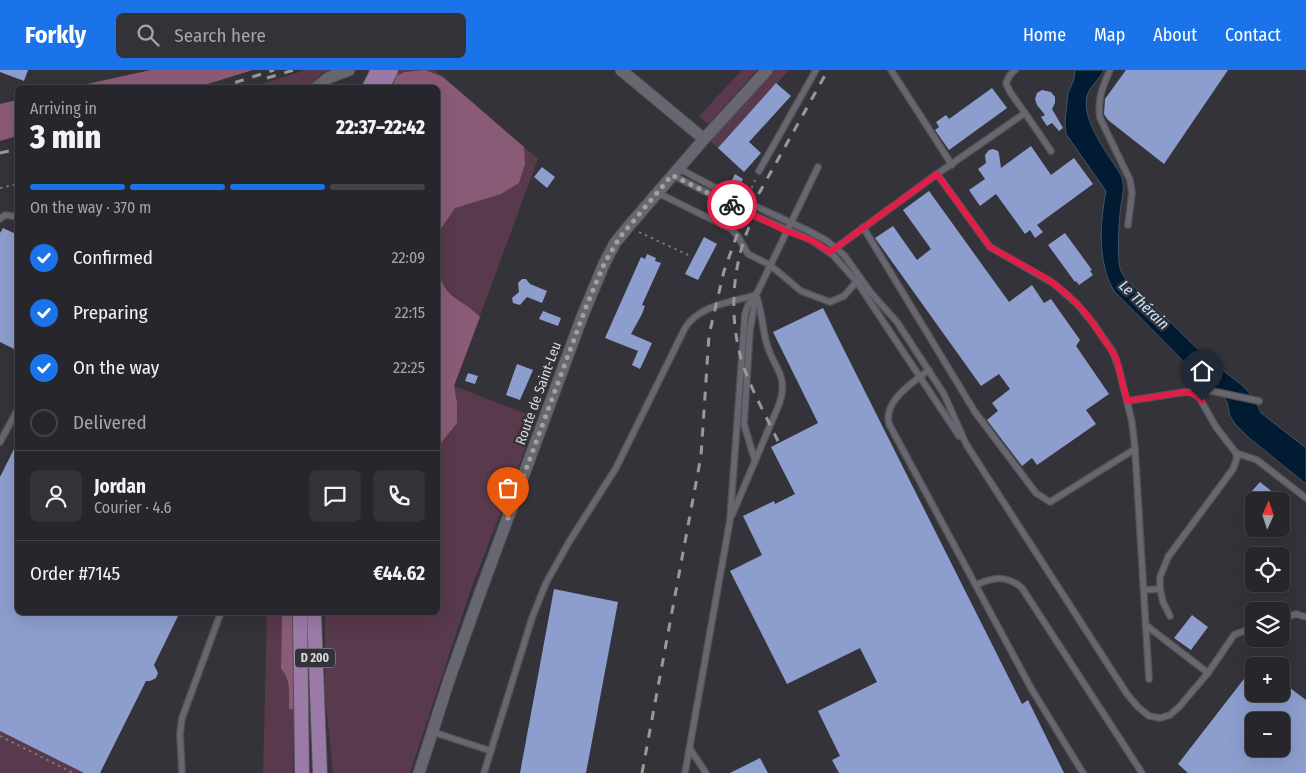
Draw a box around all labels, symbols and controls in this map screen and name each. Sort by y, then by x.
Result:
search box [116,13,466,58]
text: Forkly [25,21,86,49]
icon: search [134,21,162,49]
text: Search here [174,24,266,47]
text: Home [1023,24,1066,46]
text: Map [1094,24,1125,46]
text: About [1153,24,1197,46]
text: Contact [1225,24,1281,46]
text: Arriving in [30,99,97,118]
text: 22:37–22:42 [336,116,425,139]
text: 3 min [30,118,101,156]
courier [707,180,757,230]
icon: bike [718,191,746,219]
text: On the way · 370 m [30,198,151,217]
icon: check [30,244,58,272]
text: Confirmed [73,246,153,269]
text: 22:09 [392,248,425,267]
water label: Le Thérain [1115,277,1173,333]
icon: check [30,299,58,327]
text: Preparing [73,301,148,324]
text: 22:15 [395,303,425,322]
street label: Route de Saint-Leu [512,339,565,447]
pin [1181,350,1223,401]
icon: check [30,354,58,382]
text: On the way [73,356,159,379]
icon: home [1188,357,1216,385]
text: 22:25 [393,358,425,377]
text: Delivered [73,411,147,434]
pin [487,467,529,518]
button: person [30,470,82,522]
button: chat [309,470,361,522]
button: phone [373,470,425,522]
icon: bag [494,474,522,502]
text: Jordan [94,475,146,498]
north arrow [1245,492,1290,538]
map controls [1245,492,1290,757]
text: Courier · 4.6 [94,498,172,517]
button: locate [1245,547,1290,592]
text: Order #7145 [30,562,120,585]
text: €44.62 [373,562,425,585]
button: layers [1245,602,1290,647]
road number: D 200 [295,648,335,668]
button: + [1245,657,1290,702]
button: − [1245,712,1290,757]

